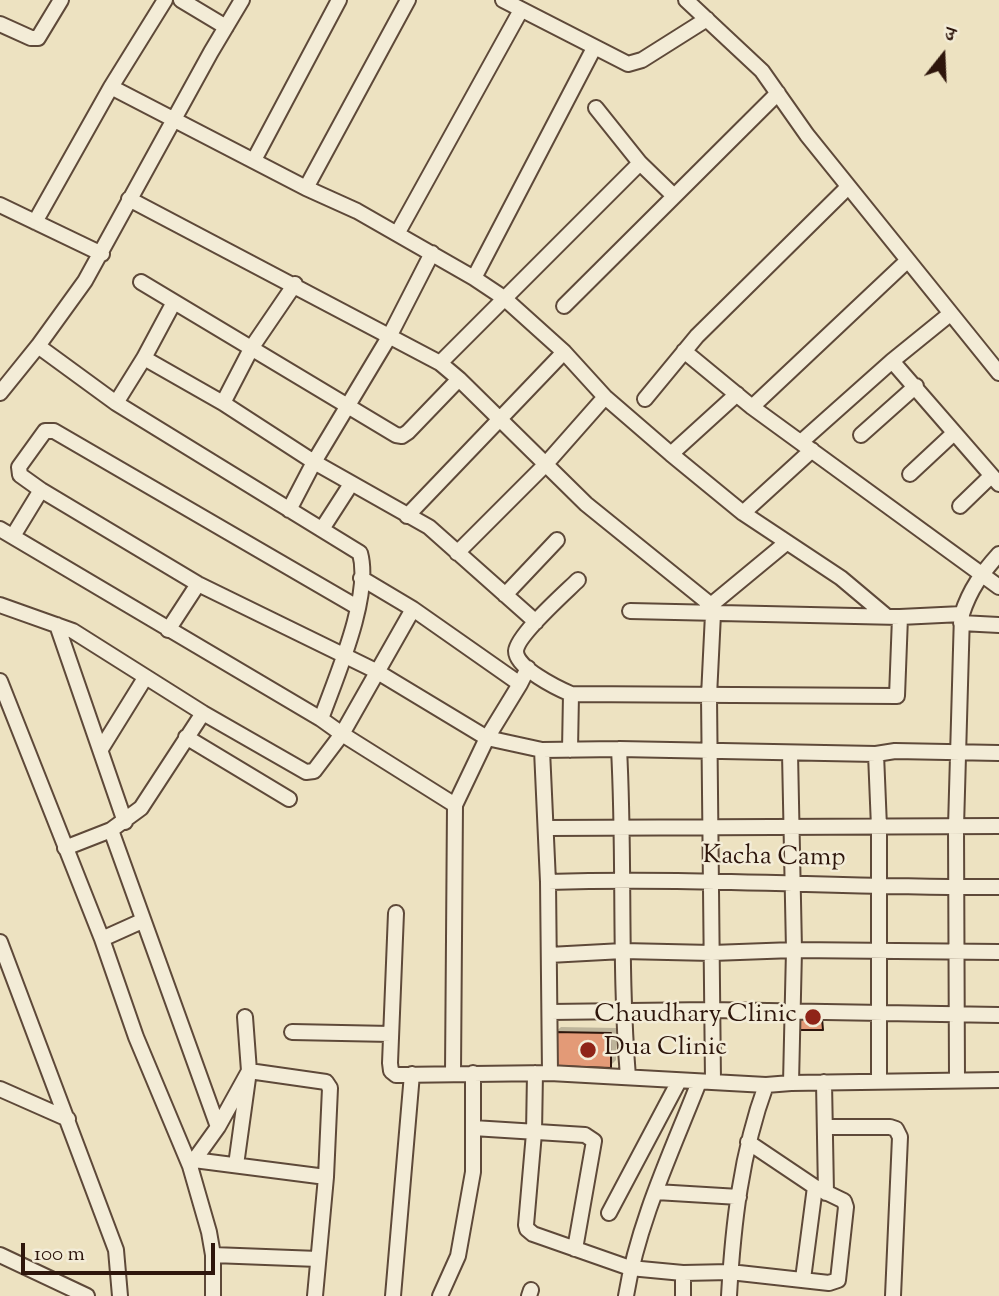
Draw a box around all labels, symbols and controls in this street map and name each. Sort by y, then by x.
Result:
north arrow [908,21,978,91]
text: उ [941,21,958,50]
street label: Kacha Camp [702,842,846,876]
place label: Chaudhary Clinic [594,1001,797,1033]
marker: Chaudhary Clinic [803,1007,823,1027]
place label: Dua Clinic [604,1034,727,1066]
marker: Dua Clinic [578,1040,598,1060]
scale bar [24,1230,219,1274]
text: 100 m [34,1240,85,1270]

